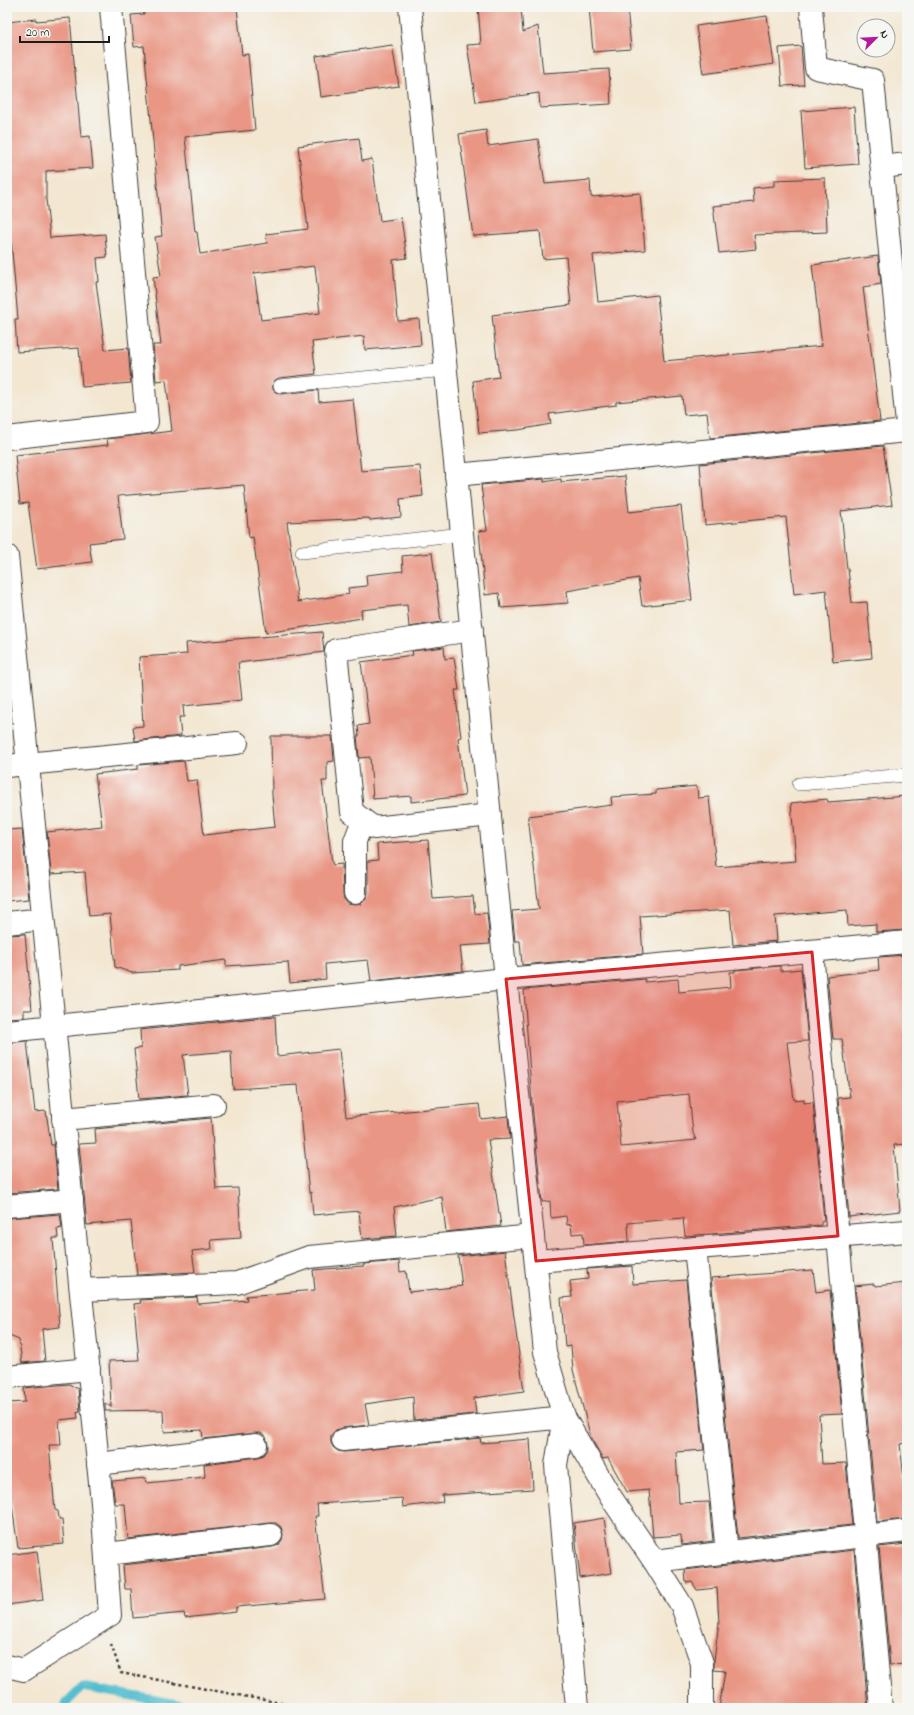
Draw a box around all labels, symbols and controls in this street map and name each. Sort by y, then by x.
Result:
scale bar [20,18,109,44]
north arrow [856,18,896,58]
text: 20 m [26,24,49,42]
text: N [875,28,893,41]

